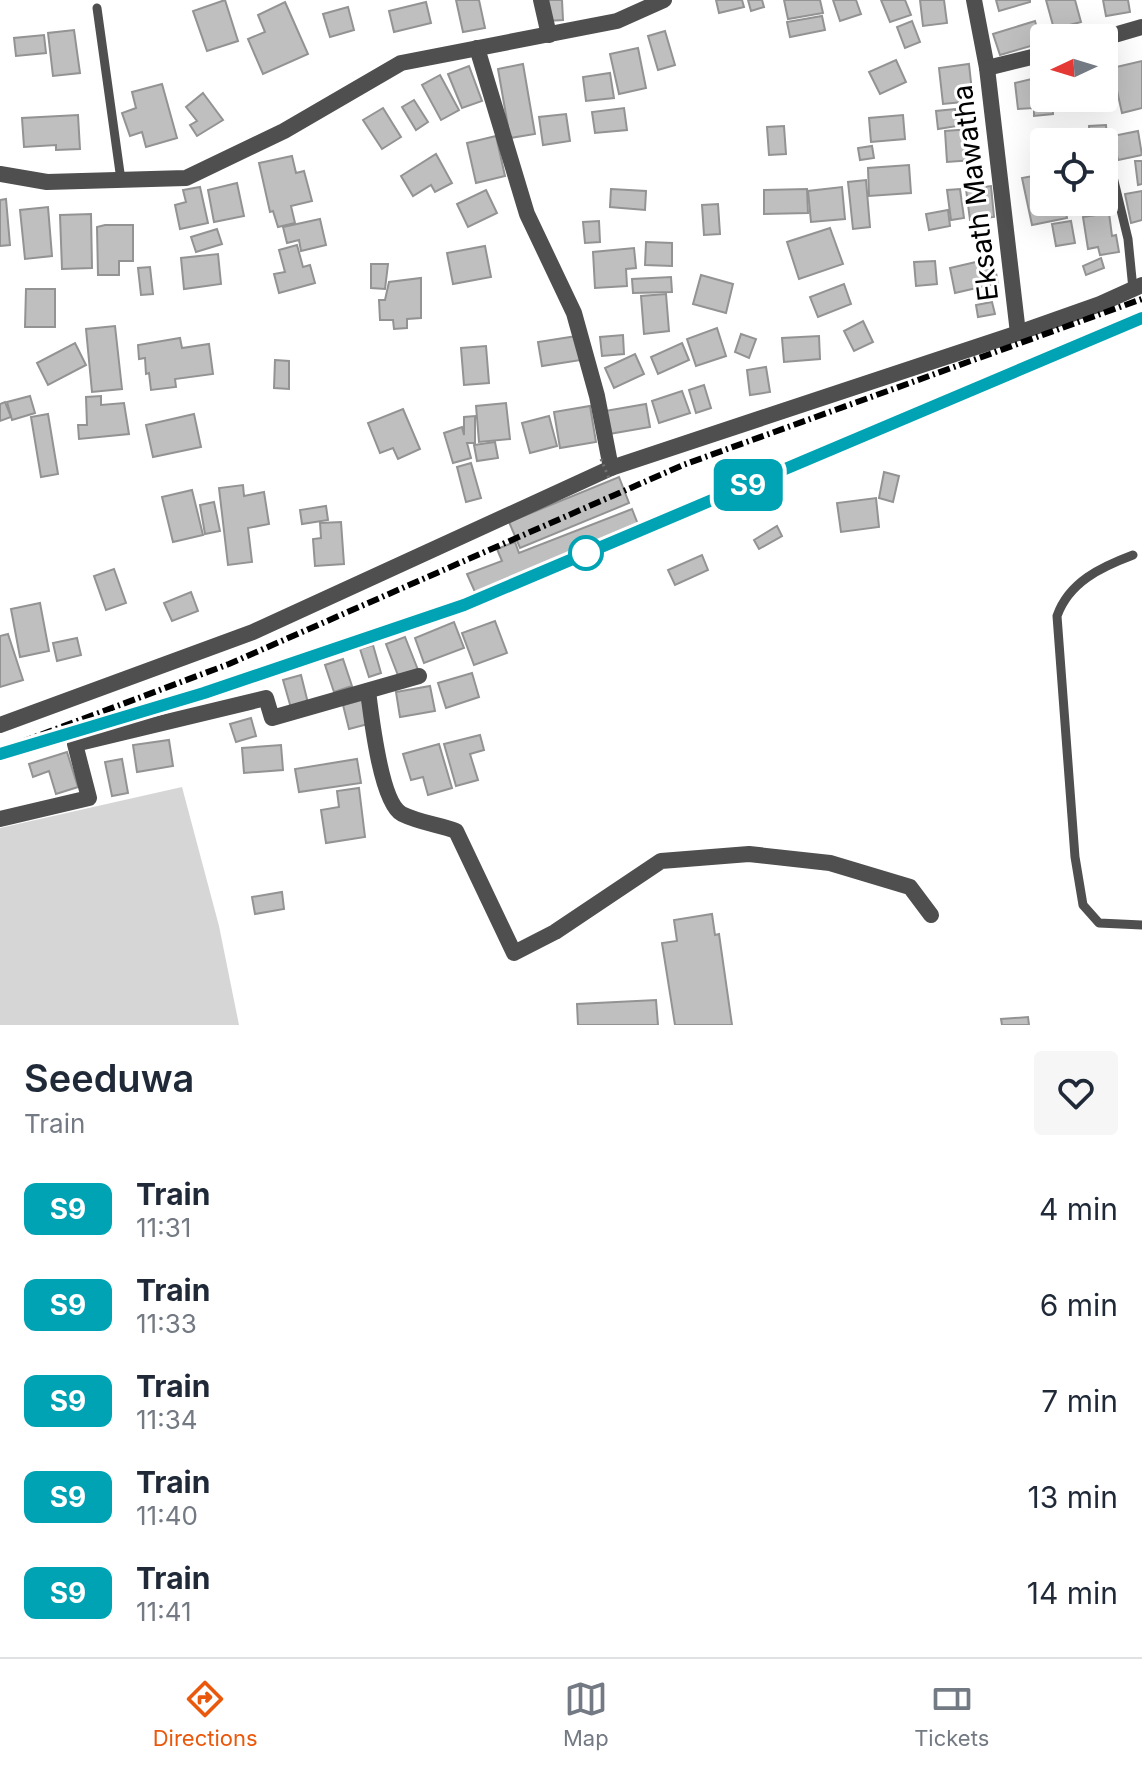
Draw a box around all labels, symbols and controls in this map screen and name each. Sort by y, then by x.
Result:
north arrow [1030,24,1118,112]
map controls [1030,24,1118,216]
street label: Eksath Mawatha [945,83,1005,303]
button: locate [1030,128,1118,216]
line badge: S9 [712,459,784,511]
text: S9 [730,468,766,502]
unlabelled marker [569,536,603,570]
button: heart [1034,1051,1118,1135]
text: Seeduwa [24,1055,194,1101]
text: Train [24,1108,85,1139]
text: Train [136,1176,210,1212]
text: 4 min [1039,1191,1118,1227]
text: S9 [50,1192,86,1226]
text: 11:31 [136,1212,191,1243]
text: Train [136,1272,210,1308]
text: 6 min [1040,1287,1118,1323]
text: S9 [50,1288,86,1322]
text: 11:33 [136,1308,197,1339]
text: Train [136,1368,210,1404]
text: 7 min [1041,1383,1118,1419]
text: S9 [50,1384,86,1418]
text: 11:34 [136,1404,198,1435]
text: Train [136,1464,210,1500]
text: 13 min [1028,1479,1118,1515]
text: S9 [50,1480,86,1514]
text: 11:40 [136,1500,198,1531]
text: Train [136,1560,210,1596]
text: 14 min [1027,1575,1118,1611]
text: S9 [50,1576,86,1610]
text: 11:41 [136,1596,192,1627]
tab: Directions [153,1677,258,1751]
tab: Map [563,1677,609,1751]
tab: Tickets [914,1677,989,1751]

